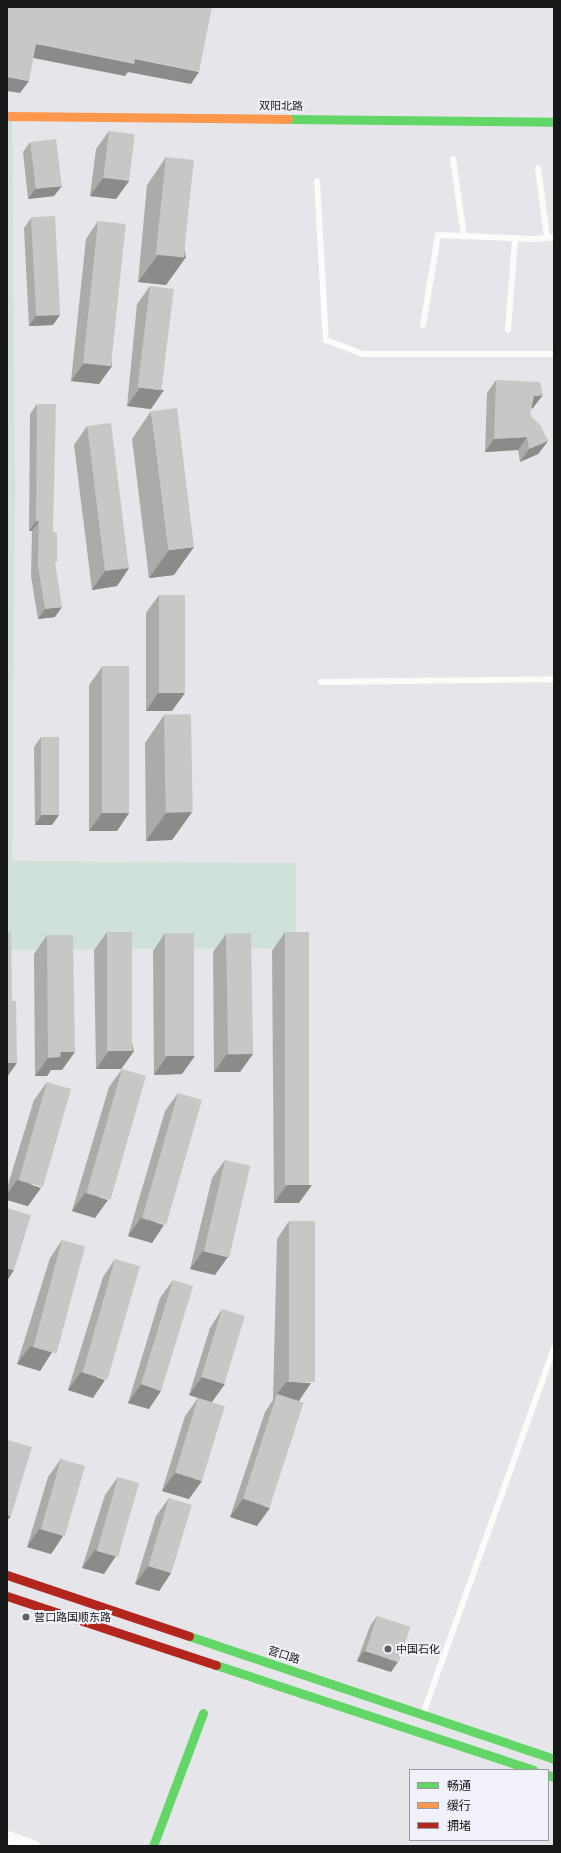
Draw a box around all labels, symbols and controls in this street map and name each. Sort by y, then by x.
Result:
street label: 双阳北路 [259,99,303,113]
place label: 营口路国顺东路 [34,1610,111,1624]
marker: 营口路国顺东路 [21,1612,31,1622]
place label: 中国石化 [396,1642,440,1656]
street label: 营口路 [266,1644,302,1666]
marker: 中国石化 [383,1644,393,1654]
legend [409,1769,549,1841]
text: 畅通 [447,1776,471,1795]
text: 缓行 [447,1796,471,1815]
text: 拥堵 [447,1816,471,1835]

